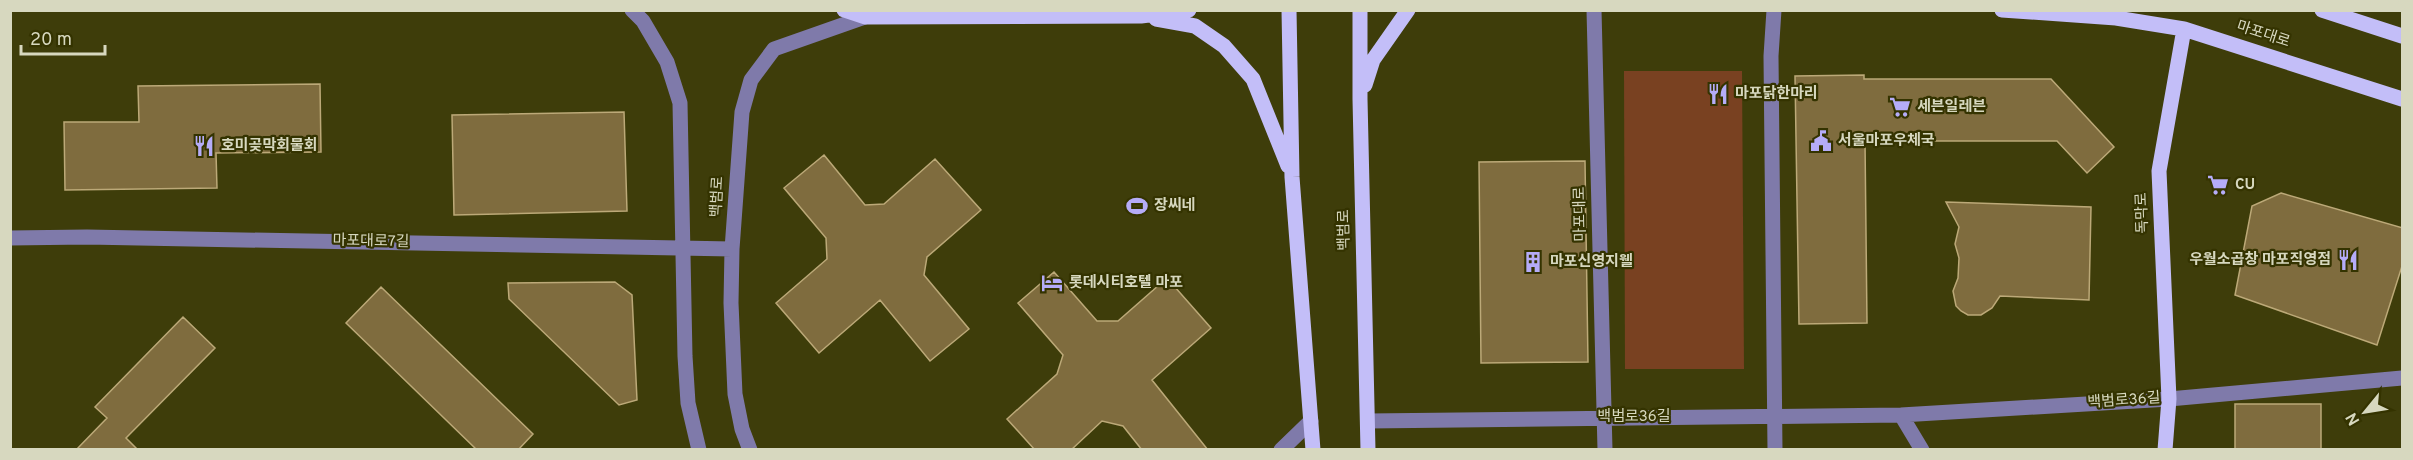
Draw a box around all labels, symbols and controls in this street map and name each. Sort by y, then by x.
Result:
street label: 마포대로 [2234,17,2292,53]
scale bar [21,18,105,56]
text: 20 m [30,29,72,52]
restaurant icon: 마포닭한마리 [1706,82,1730,106]
place label: 마포닭한마리 [1735,85,1818,104]
supermarket icon: 세븐일레븐 [1888,95,1912,119]
place label: 세븐일레븐 [1917,98,1986,117]
public building icon: 서울마포우체국 [1809,129,1833,153]
place label: 서울마포우체국 [1838,132,1935,151]
restaurant icon: 호미곶막회물회 [192,134,216,158]
place label: 호미곶막회물회 [221,137,318,156]
supermarket icon: CU [2206,173,2230,197]
street label: 백범로 [707,176,729,218]
place label: CU [2235,176,2255,195]
street label: 마포대로 [1571,186,1591,242]
street label: 독막로 [2133,192,2153,234]
sports icon: 장씨네 [1125,194,1149,218]
place label: 장씨네 [1154,197,1195,216]
street label: 백범로 [1335,209,1355,251]
street label: 마포대로7길 [332,232,410,252]
restaurant icon: 우월소곱창 마포직영점 [2336,248,2360,272]
building icon: 마포신영지웰 [1521,250,1545,274]
place label: 우월소곱창 마포직영점 [2189,251,2331,270]
place label: 마포신영지웰 [1550,253,1633,272]
hotel icon: 롯데시티호텔 마포 [1040,271,1064,295]
place label: 롯데시티호텔 마포 [1069,274,1183,293]
north arrow [2335,382,2395,442]
street label: 백범로36길 [2087,389,2161,413]
street label: 백범로36길 [1597,408,1671,427]
text: N [2342,409,2365,428]

